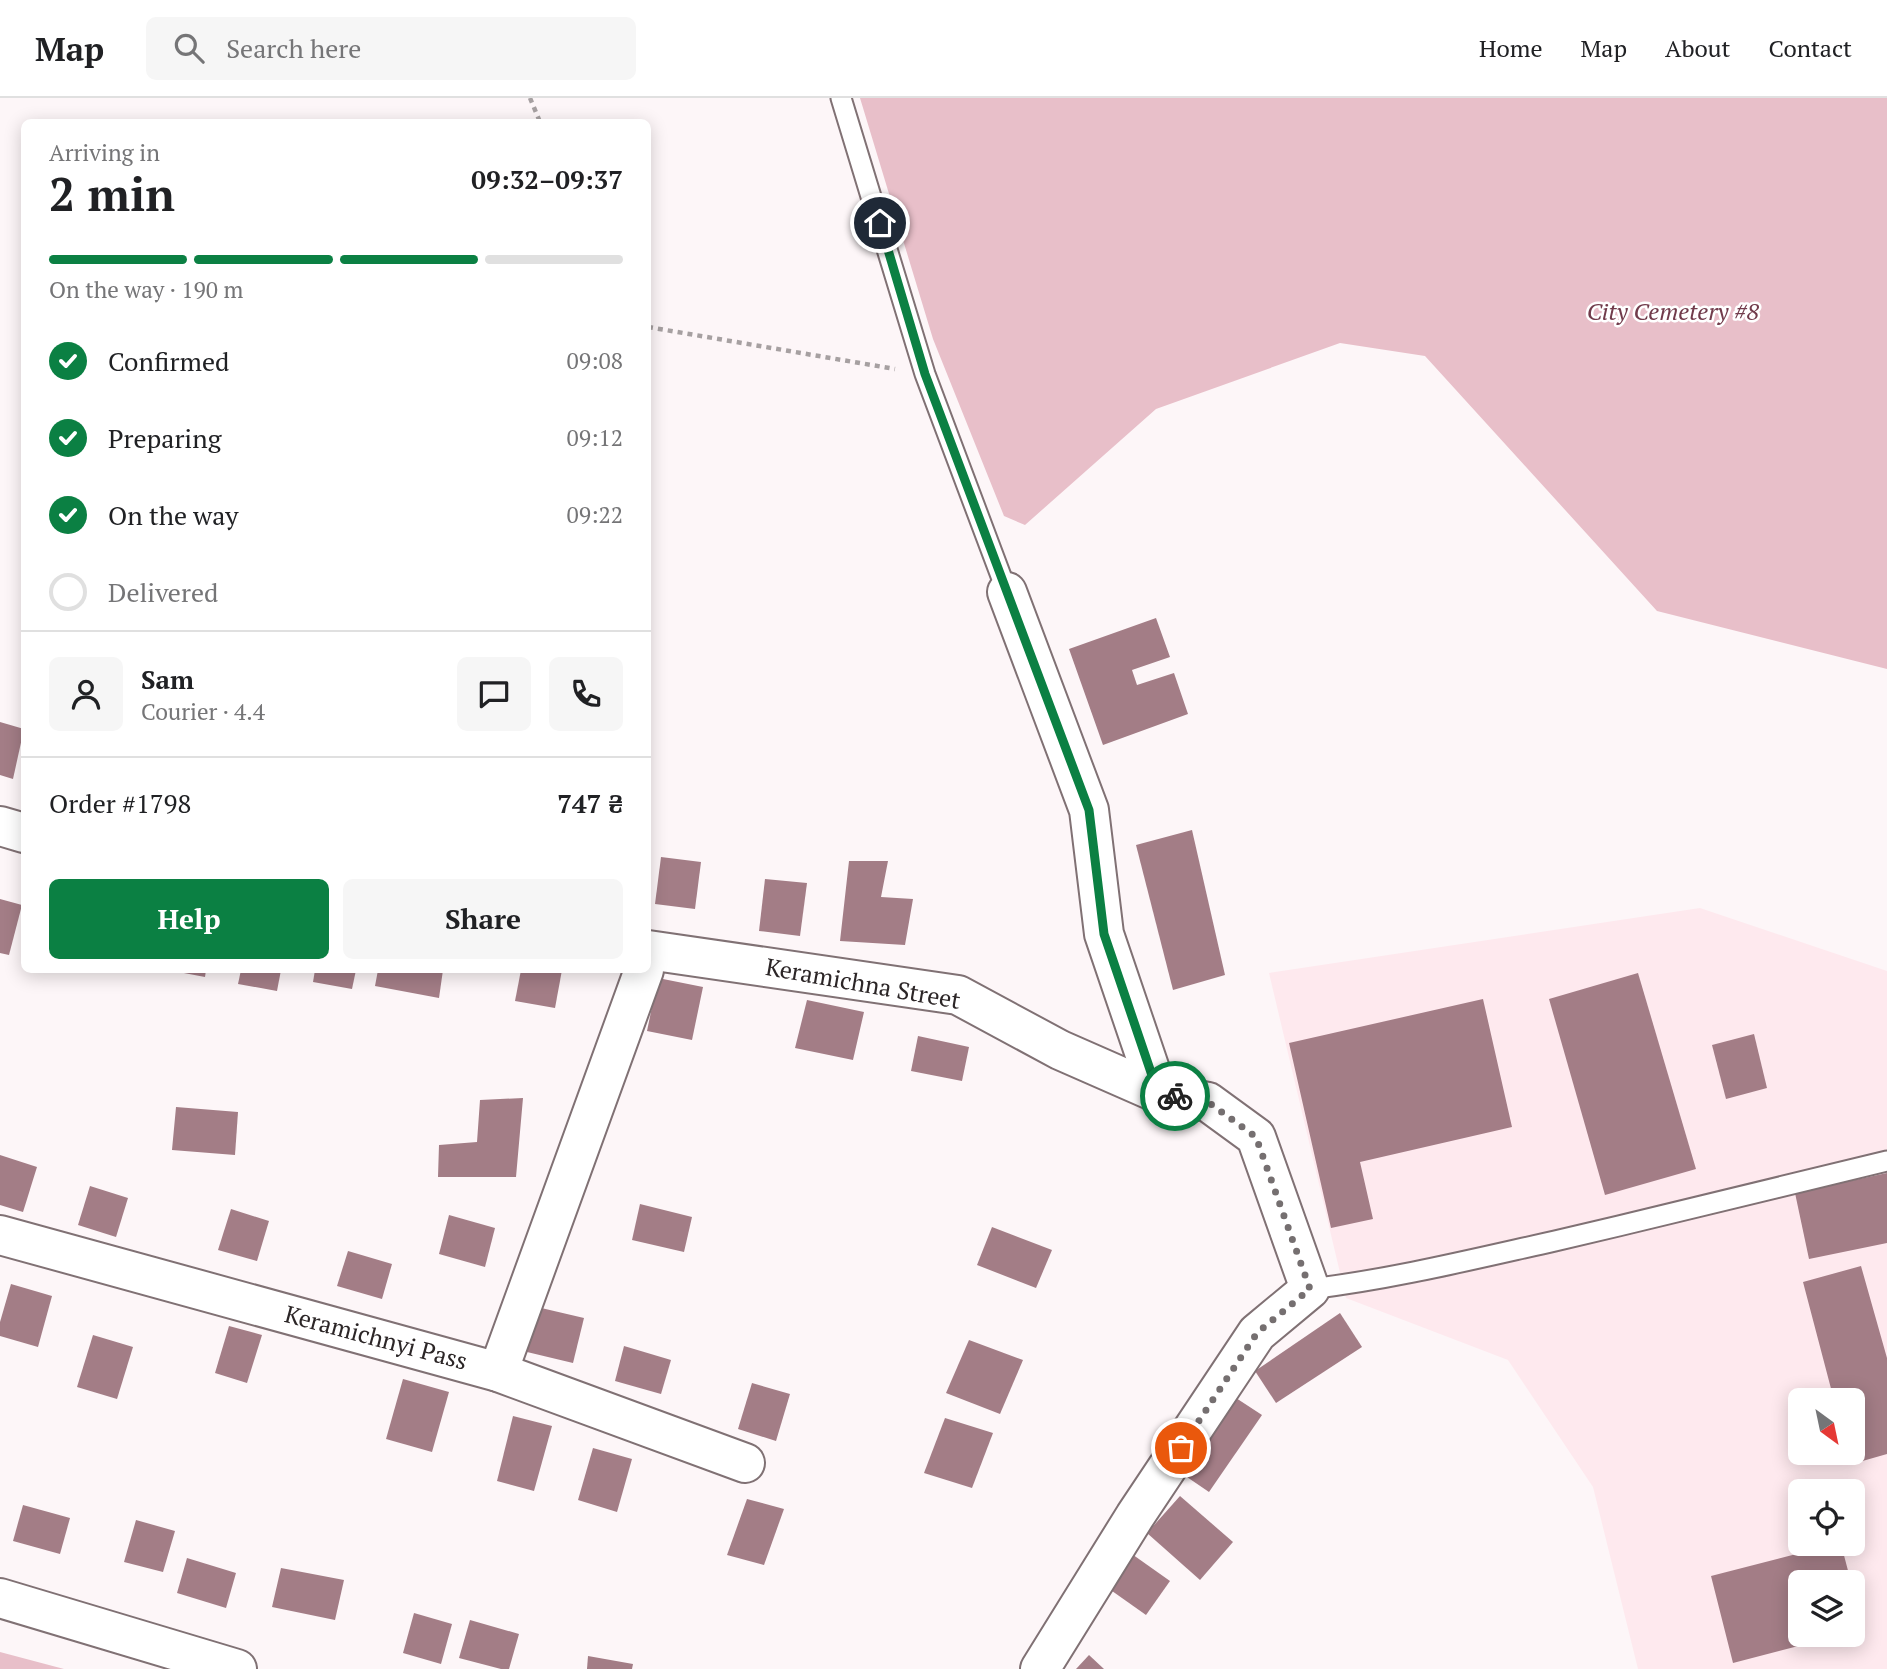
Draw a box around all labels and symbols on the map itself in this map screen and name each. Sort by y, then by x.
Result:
pin [850,193,910,253]
park label: City Cemetery #8 [1587,295,1760,327]
street label: Keramichna Street [763,950,963,1016]
courier [1140,1061,1210,1131]
street label: Keramichnyi Pass [282,1297,471,1377]
north arrow [1788,1388,1866,1465]
pin [1151,1418,1211,1478]

